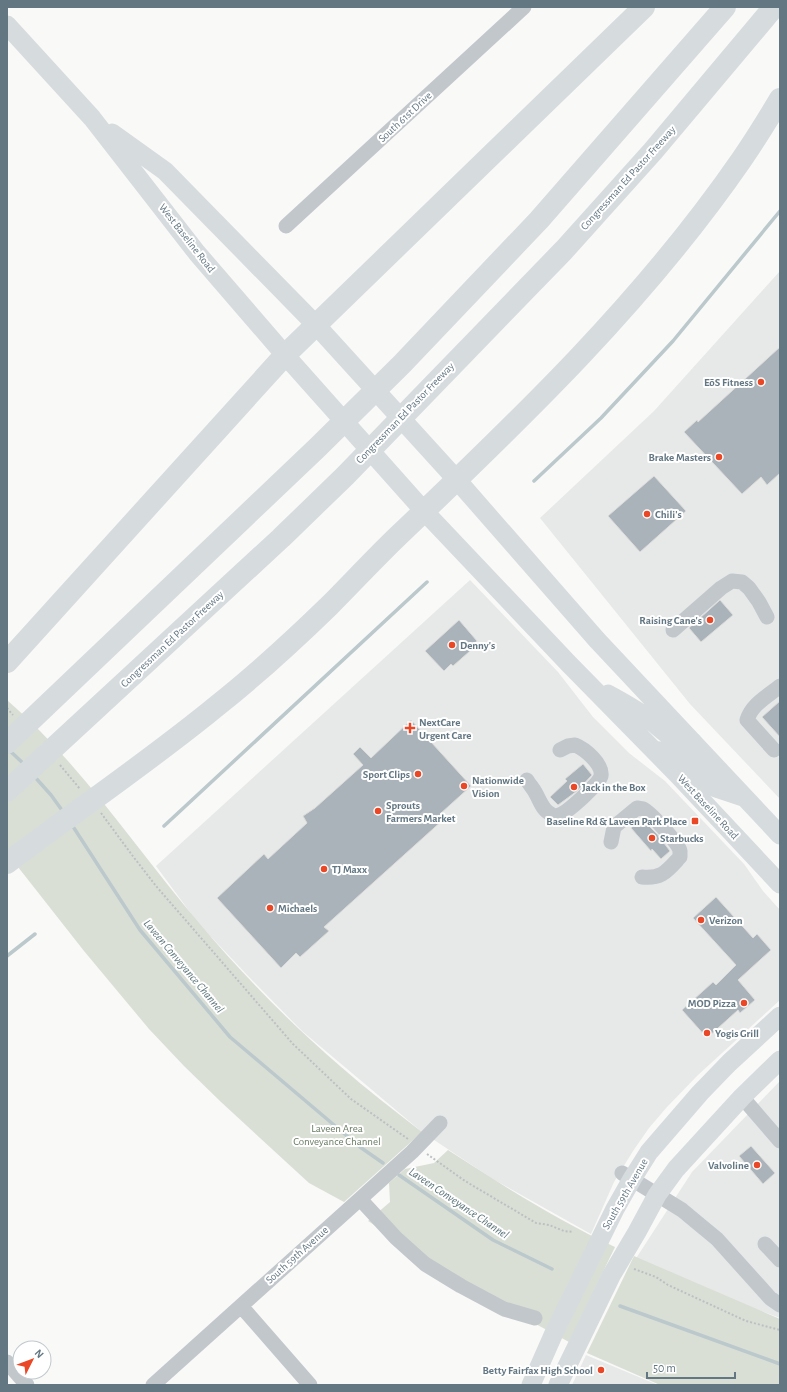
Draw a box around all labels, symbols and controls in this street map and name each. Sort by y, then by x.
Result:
street label: South 61st Drive [376,90,434,144]
street label: Congressman Ed Pastor Freeway [578,124,678,232]
street label: West Baseline Road [157,202,217,275]
street label: Congressman Ed Pastor Freeway [354,360,456,466]
place label: EōS Fitness [704,377,753,388]
marker: EōS Fitness [756,377,766,387]
place label: Brake Masters [649,452,711,463]
marker: Brake Masters [714,452,724,462]
marker: Chili's [642,509,652,519]
place label: Chili's [655,509,682,520]
street label: Congressman Ed Pastor Freeway [119,588,226,689]
place label: Raising Cane's [639,615,702,626]
marker: Raising Cane's [705,615,715,625]
marker: Denny's [447,640,457,650]
place label: Denny's [460,640,495,651]
place label: NextCare Urgent Care [419,717,471,741]
marker: NextCare Urgent Care [404,722,416,734]
place label: Sport Clips [363,769,410,780]
marker: Sport Clips [413,769,423,779]
street label: West Baseline Road [675,773,741,842]
place label: Nationwide Vision [472,775,524,799]
marker: Nationwide Vision [459,781,469,791]
marker: Jack in the Box [569,782,579,792]
place label: Jack in the Box [582,782,646,793]
place label: Sprouts Farmers Market [386,800,456,824]
marker: Sprouts Farmers Market [373,806,383,816]
place label: Baseline Rd & Laveen Park Place [546,816,687,827]
marker: Baseline Rd & Laveen Park Place [690,816,700,826]
marker: Starbucks [647,833,657,843]
place label: Starbucks [660,833,704,844]
marker: TJ Maxx [319,864,329,874]
place label: TJ Maxx [332,864,367,875]
marker: Michaels [265,903,275,913]
place label: Michaels [278,903,317,914]
marker: Verizon [696,915,706,925]
place label: Verizon [709,915,743,926]
water label: Laveen Conveyance Channel [142,917,226,1015]
place label: MOD Pizza [688,998,737,1009]
marker: MOD Pizza [739,998,749,1008]
marker: Yogis Grill [702,1028,712,1038]
place label: Yogis Grill [715,1028,759,1039]
park label: Laveen Area Conveyance Channel [293,1123,381,1147]
street label: South 59th Avenue [600,1157,650,1231]
place label: Valvoline [708,1160,749,1171]
marker: Valvoline [752,1160,762,1170]
water label: Laveen Conveyance Channel [407,1165,511,1241]
street label: South 59th Avenue [264,1224,330,1286]
north arrow [12,1340,52,1380]
text: N [32,1347,46,1360]
scale bar [647,1354,735,1380]
text: 50 m [653,1362,676,1374]
place label: Betty Fairfax High School [483,1365,593,1376]
marker: Betty Fairfax High School [596,1365,606,1375]

